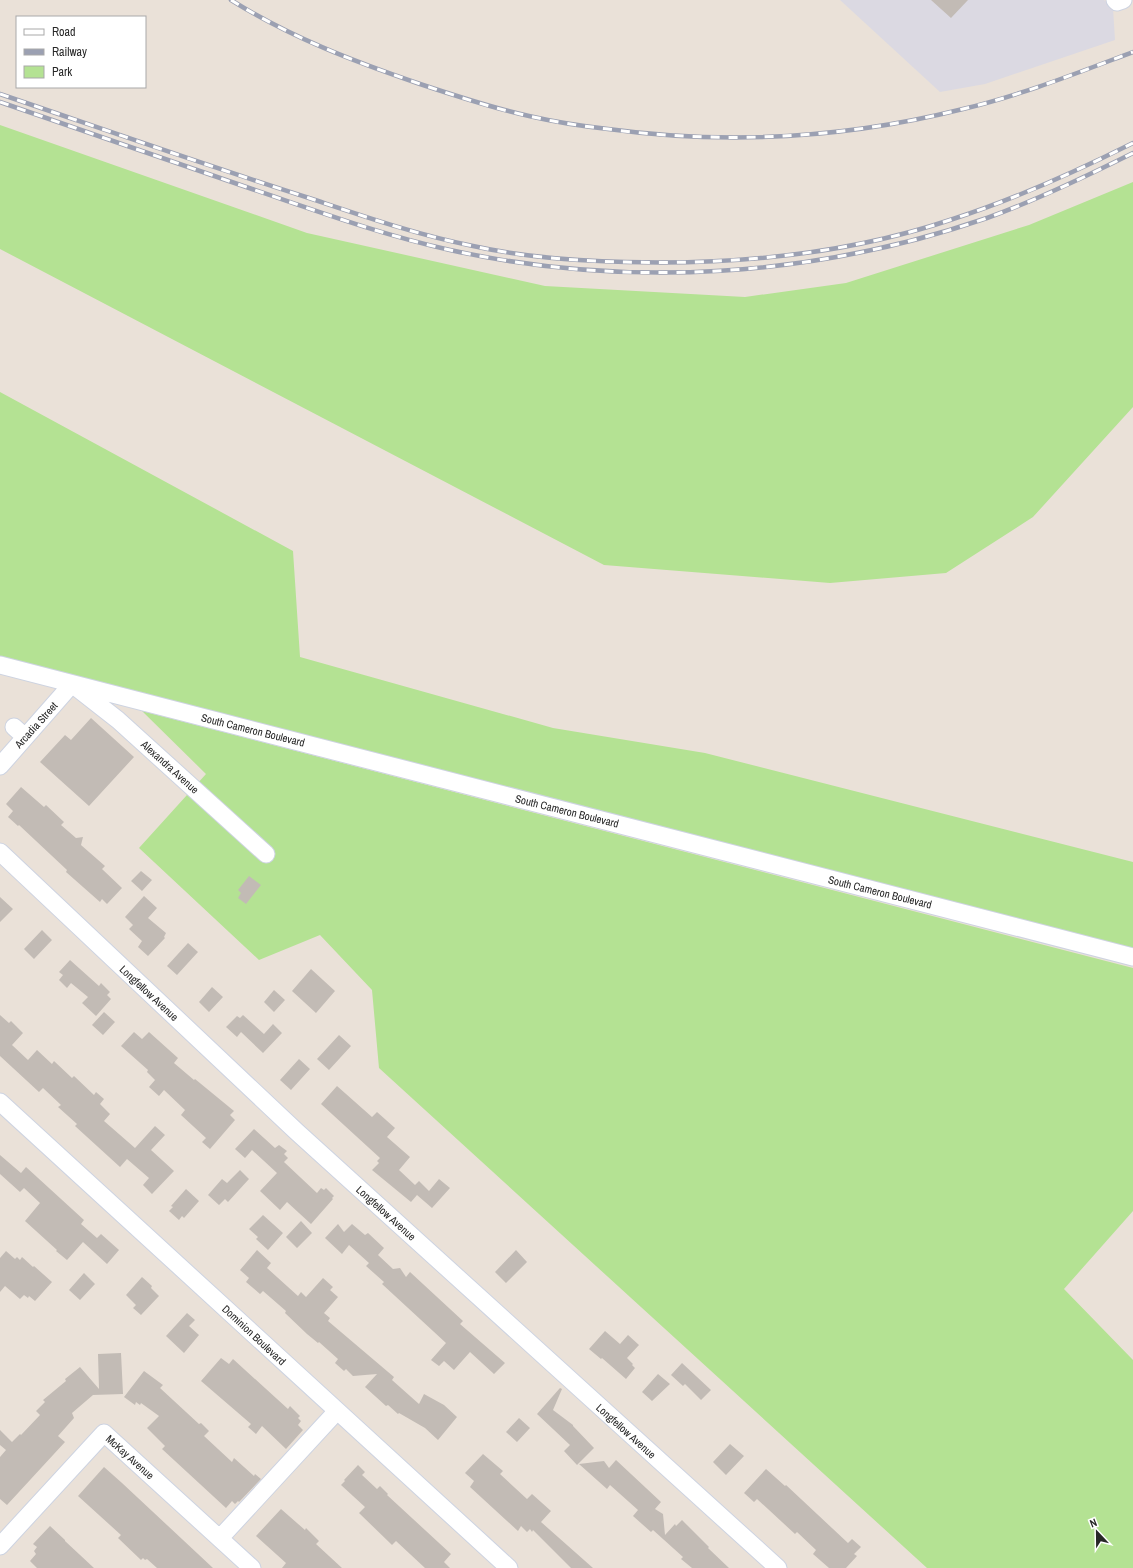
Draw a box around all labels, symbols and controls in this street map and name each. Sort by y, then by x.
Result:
legend [16,16,146,88]
text: Road [52,24,76,40]
text: Railway [52,44,87,60]
text: Park [52,64,72,80]
street label: Arcadia Street [11,699,61,752]
street label: South Cameron Boulevard [200,710,306,750]
street label: Alexandra Avenue [137,737,202,797]
street label: South Cameron Boulevard [514,791,620,831]
street label: South Cameron Boulevard [827,872,933,912]
street label: Longfellow Avenue [117,962,181,1024]
street label: Longfellow Avenue [353,1183,419,1243]
street label: Dominion Boulevard [219,1302,289,1368]
street label: Longfellow Avenue [593,1401,659,1461]
street label: McKay Avenue [103,1432,157,1482]
north arrow [1077,1512,1117,1552]
text: N [1088,1515,1099,1530]

